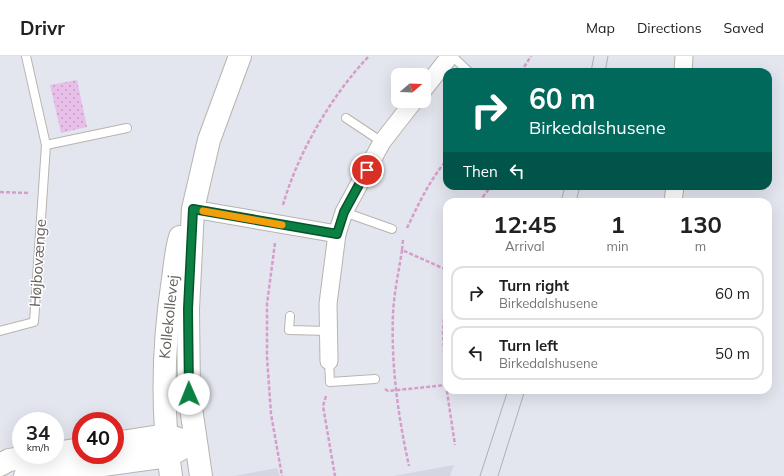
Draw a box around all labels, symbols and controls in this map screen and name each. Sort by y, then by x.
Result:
text: Drivr [20,16,65,40]
text: Map [586,19,615,37]
text: Directions [637,19,702,37]
text: Saved [724,19,764,37]
north arrow [391,68,431,108]
map controls [391,68,431,108]
text: 60 m [529,81,595,116]
icon: right [463,84,515,136]
text: Birkedalshusene [529,116,666,139]
pin [350,153,384,187]
icon: arrive [356,159,378,181]
icon: left [506,160,528,182]
text: Then [463,162,498,181]
text: 12:45 [493,209,557,239]
text: 1 [610,209,625,239]
text: 130 [679,209,722,239]
street label: Højbovænge [25,218,50,308]
text: Arrival [505,238,545,254]
text: min [607,238,629,254]
text: m [695,238,706,254]
street label: Kollekollevej [155,274,182,360]
text: Turn right [499,276,569,295]
icon: right [465,282,487,304]
text: 60 m [715,284,750,303]
text: Birkedalshusene [499,295,598,311]
text: Turn left [499,336,558,355]
icon: left [465,342,487,364]
text: 50 m [715,344,750,363]
text: Birkedalshusene [499,355,598,371]
position arrow [168,373,210,415]
speed limit sign: 40 [72,412,124,464]
text: 34 [26,420,50,445]
text: km/h [27,441,49,454]

